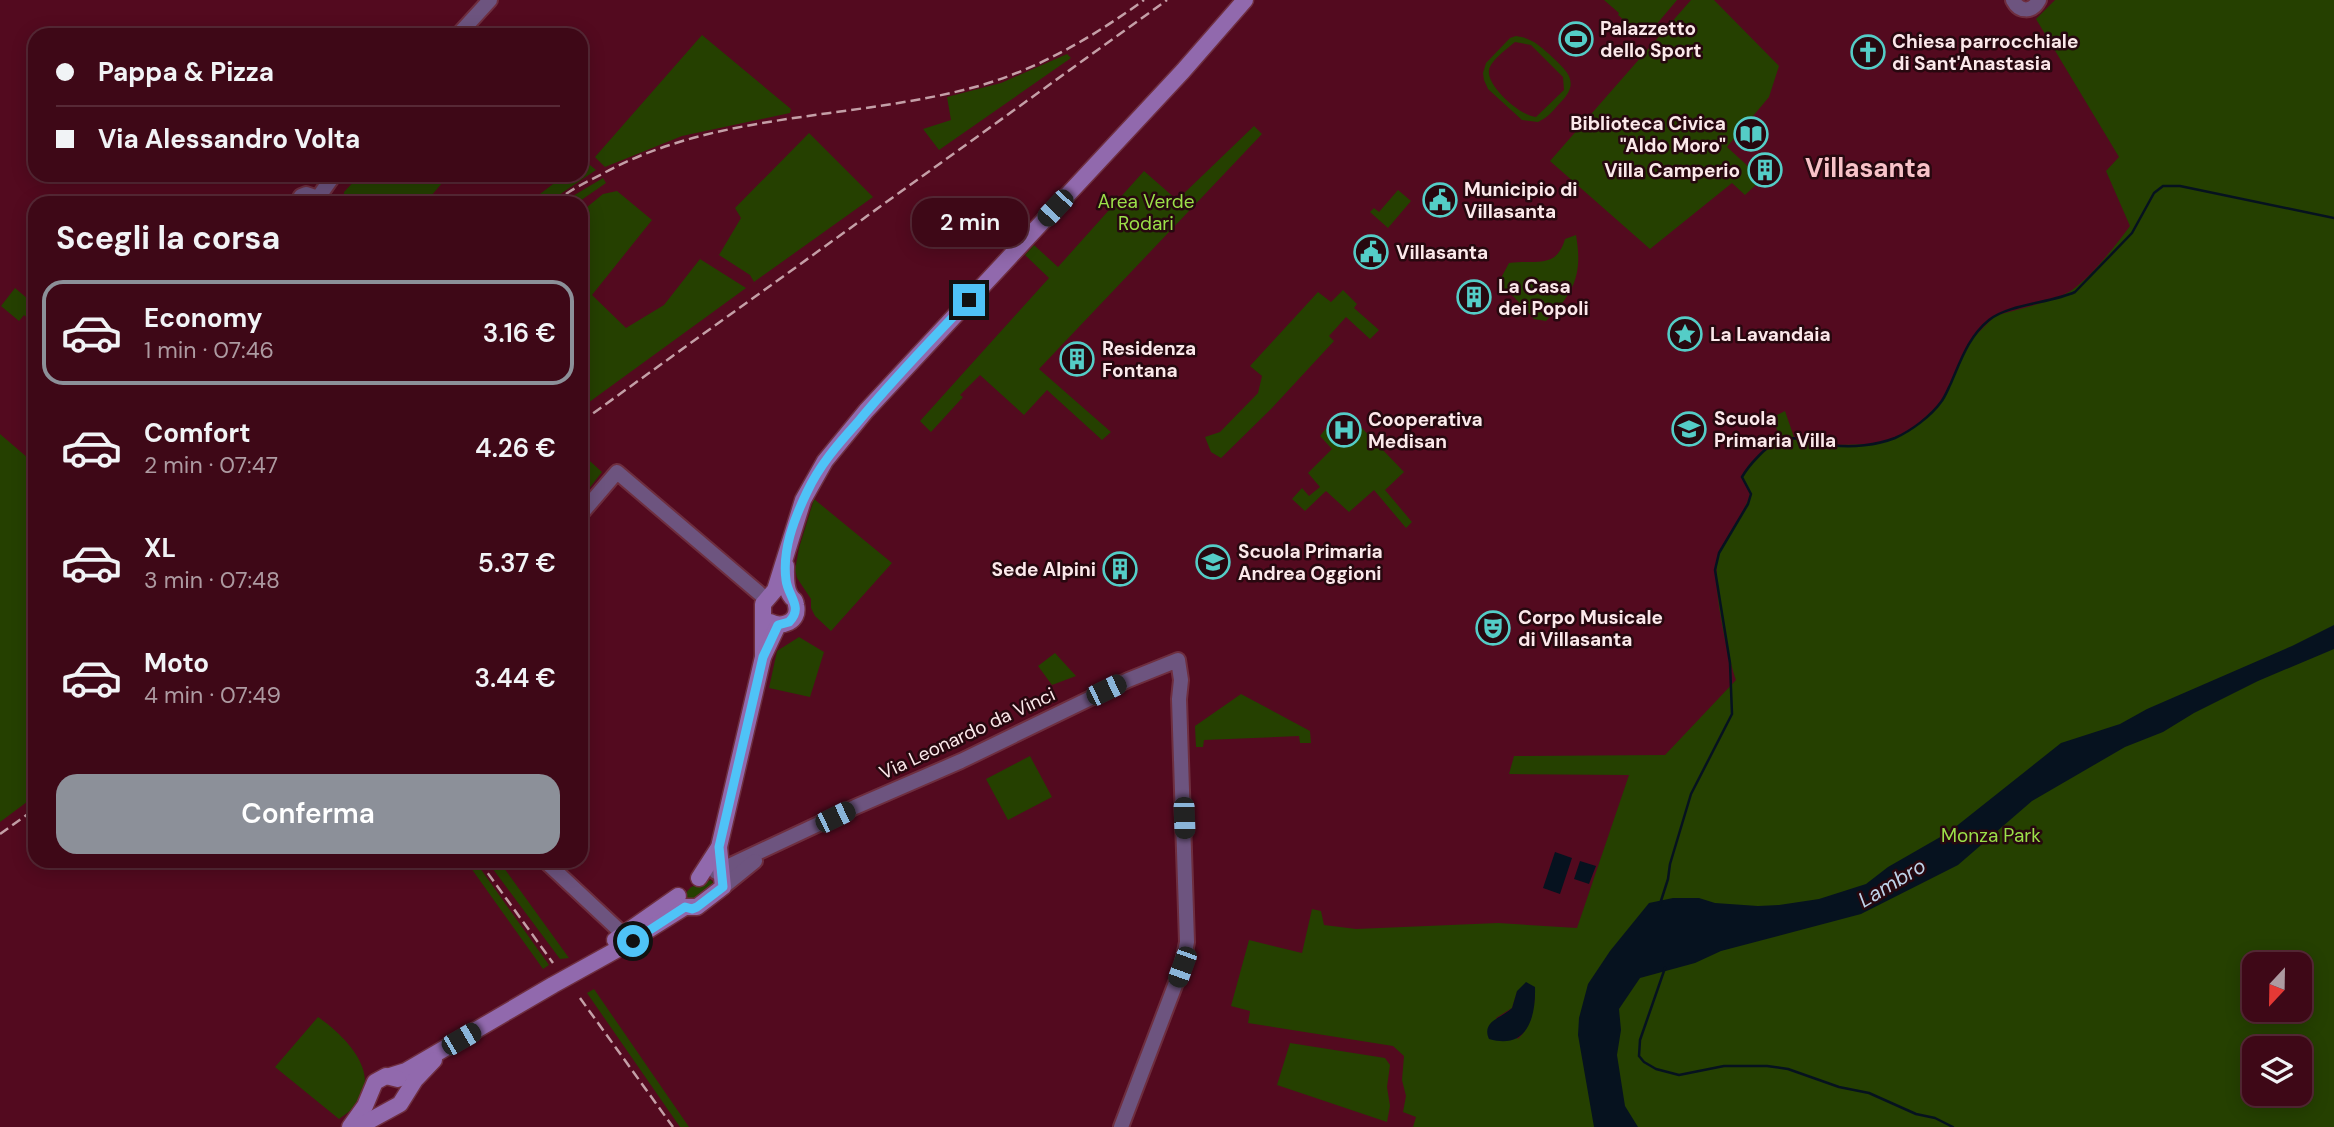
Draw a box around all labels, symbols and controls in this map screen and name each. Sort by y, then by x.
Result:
place label: Palazzetto dello Sport [1600,16,1702,63]
sports icon: Palazzetto dello Sport [1557,20,1595,58]
place label: Chiesa parrocchiale di Sant'Anastasia [1892,29,2078,76]
church icon: Chiesa parrocchiale di Sant'Anastasia [1849,33,1887,71]
text: Pappa & Pizza [98,55,274,89]
place label: Biblioteca Civica "Aldo Moro" [1570,111,1726,158]
library icon: Biblioteca Civica "Aldo Moro" [1732,115,1770,153]
text: Via Alessandro Volta [98,122,360,156]
building icon: Villa Camperio [1746,151,1784,189]
district label: Villasanta [1805,151,1931,185]
place label: Villa Camperio [1604,158,1740,183]
place label: Municipio di Villasanta [1464,177,1578,224]
public building icon: Municipio di Villasanta [1421,181,1459,219]
car [1033,185,1078,231]
park label: Area Verde Rodari [1097,189,1195,236]
callout: 2 min [911,198,1027,247]
text: 2 min [940,207,1000,237]
text: Scegli la corsa [56,217,280,259]
public building icon: Villasanta [1352,233,1390,271]
place label: Villasanta [1396,240,1488,265]
place label: La Casa dei Popoli [1498,274,1589,321]
building icon: La Casa dei Popoli [1455,278,1493,316]
route end [953,284,985,316]
icon: car [60,301,123,364]
text: Economy [144,301,262,335]
place icon: La Lavandaia [1666,315,1704,353]
text: 3.16 € [483,316,556,350]
place label: La Lavandaia [1710,322,1831,347]
text: 1 min · 07:46 [144,335,274,365]
place label: Residenza Fontana [1102,336,1196,383]
building icon: Residenza Fontana [1058,340,1096,378]
place label: Scuola Primaria Villa [1714,406,1836,453]
place label: Cooperativa Medisan [1368,407,1483,454]
school or university icon: Scuola Primaria Villa [1670,410,1708,448]
hospital icon: Cooperativa Medisan [1325,411,1363,449]
icon: car [60,416,123,479]
text: Comfort [144,416,250,450]
text: 4.26 € [475,431,556,465]
text: 2 min · 07:47 [144,450,278,480]
icon: car [60,531,123,594]
text: XL [144,531,176,565]
place label: Scuola Primaria Andrea Oggioni [1238,539,1383,586]
school or university icon: Scuola Primaria Andrea Oggioni [1194,543,1232,581]
text: 5.37 € [478,546,556,580]
building icon: Sede Alpini [1101,550,1139,588]
place label: Sede Alpini [992,557,1096,582]
text: 3 min · 07:48 [144,565,280,595]
place label: Corpo Musicale di Villasanta [1518,605,1663,652]
theatre icon: Corpo Musicale di Villasanta [1474,609,1512,647]
icon: car [60,646,123,709]
text: Moto [144,646,209,680]
text: 3.44 € [474,661,556,695]
car [1083,671,1130,709]
text: 4 min · 07:49 [144,680,281,710]
street label: Via Leonardo da Vinci [875,682,1059,785]
button: Conferma [56,774,560,854]
car [1173,797,1196,839]
car [812,798,859,836]
park label: Monza Park [1941,823,2041,848]
water label: Lambro [1853,852,1931,914]
route start [617,925,649,957]
car [1165,944,1200,990]
north arrow [2242,952,2312,1022]
map controls [2242,952,2312,1106]
car [438,1019,485,1059]
button: layers [2242,1036,2312,1106]

